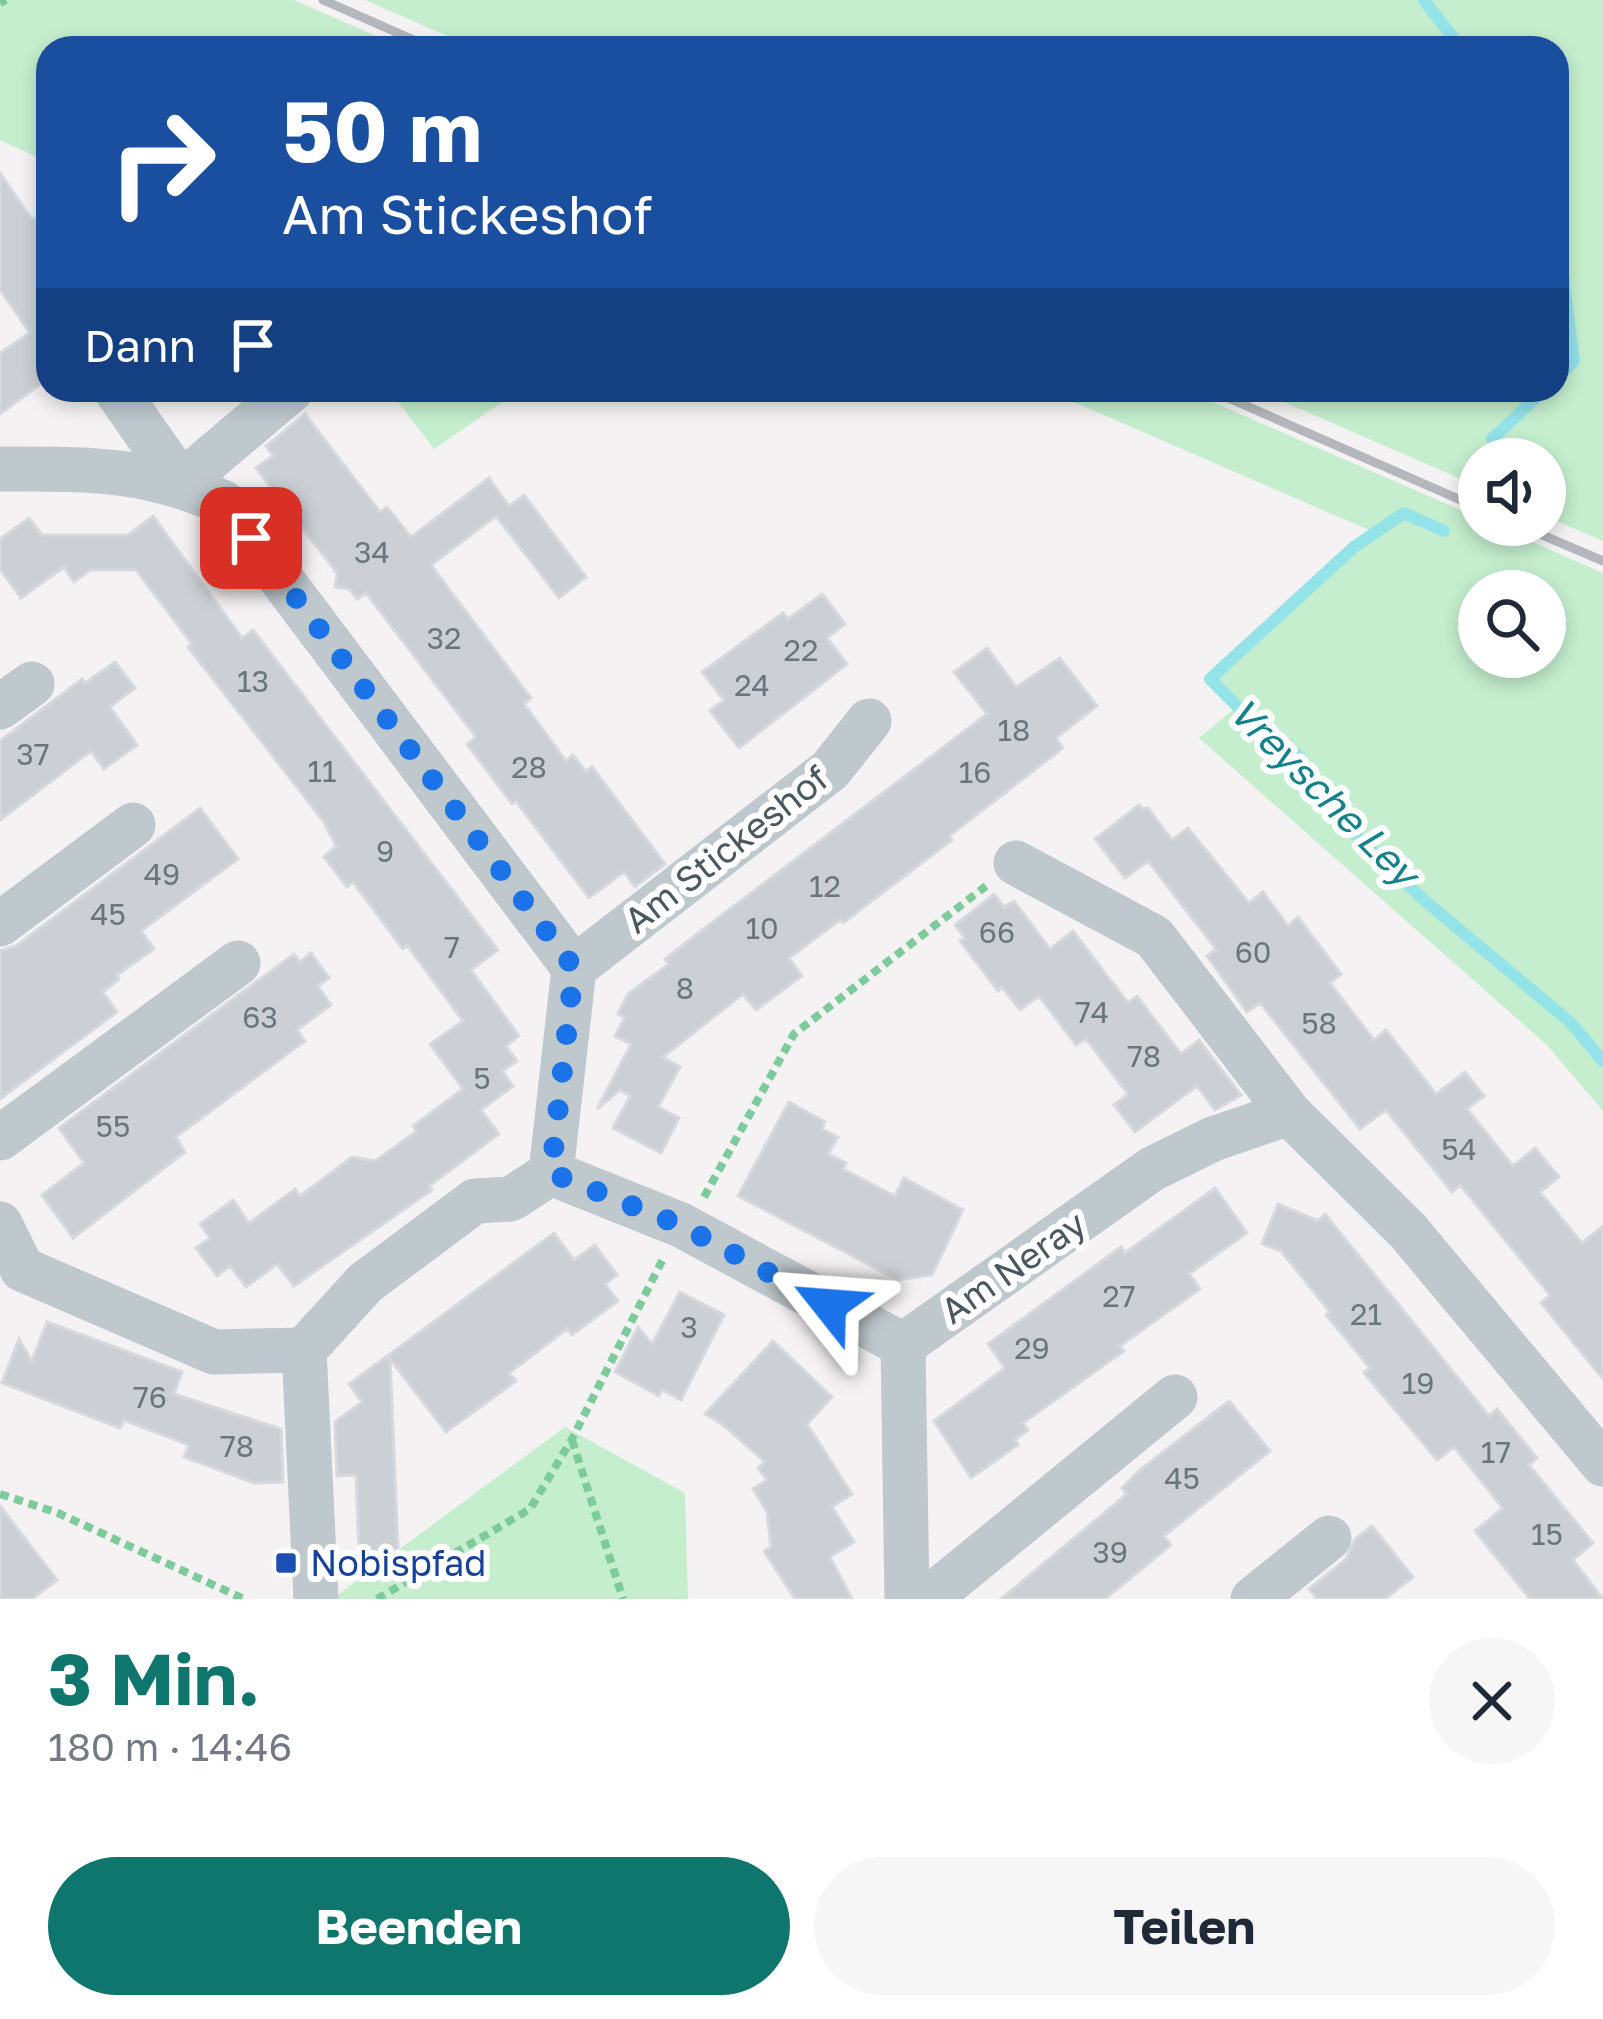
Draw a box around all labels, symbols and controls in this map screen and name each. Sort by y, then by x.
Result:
text: 50 m [282,80,482,180]
icon: right [84,84,240,240]
text: Am Stickeshof [282,181,653,246]
icon: arrive [220,312,286,378]
text: Dann [84,318,196,372]
map controls [1458,438,1566,678]
button: sound [1458,438,1566,546]
pin [200,487,302,589]
icon: arrive [218,505,284,571]
house number: 34 [354,534,390,570]
button: search [1458,570,1566,678]
house number: 32 [427,620,461,656]
house number: 22 [784,632,818,668]
house number: 13 [237,663,269,699]
house number: 24 [734,667,770,703]
water label: Vreysche Ley [1220,688,1432,899]
house number: 18 [998,712,1030,748]
house number: 37 [16,736,50,772]
house number: 28 [511,749,547,785]
house number: 11 [307,753,337,789]
house number: 16 [959,754,991,790]
street label: Am Stickeshof [615,756,836,942]
house number: 9 [376,833,394,869]
house number: 49 [144,856,180,892]
house number: 12 [809,868,841,904]
house number: 45 [90,896,126,932]
house number: 10 [745,910,779,946]
house number: 66 [979,914,1015,950]
house number: 7 [444,929,460,965]
house number: 60 [1235,934,1271,970]
house number: 8 [676,970,694,1006]
house number: 74 [1075,994,1109,1030]
house number: 63 [242,999,278,1035]
house number: 58 [1301,1005,1337,1041]
house number: 78 [1127,1038,1161,1074]
house number: 5 [473,1060,491,1096]
house number: 55 [96,1108,130,1144]
house number: 54 [1441,1131,1477,1167]
street label: Am Neray [932,1201,1093,1332]
position arrow [766,1242,892,1368]
house number: 27 [1102,1278,1136,1314]
house number: 21 [1350,1296,1382,1332]
house number: 3 [680,1309,698,1345]
house number: 29 [1014,1330,1050,1366]
house number: 19 [1402,1365,1434,1401]
house number: 76 [133,1379,167,1415]
house number: 78 [220,1428,254,1464]
house number: 17 [1481,1434,1511,1470]
house number: 45 [1164,1460,1200,1496]
house number: 15 [1531,1516,1563,1552]
house number: 39 [1092,1534,1128,1570]
place label: Nobispfad [310,1541,487,1584]
marker: Nobispfad [273,1550,299,1576]
text: 3 Min. [48,1634,260,1721]
button: close [1429,1638,1555,1764]
text: 180 m · 14:46 [48,1723,292,1770]
button: Beenden [48,1857,790,1995]
button: Teilen [814,1857,1555,1995]

